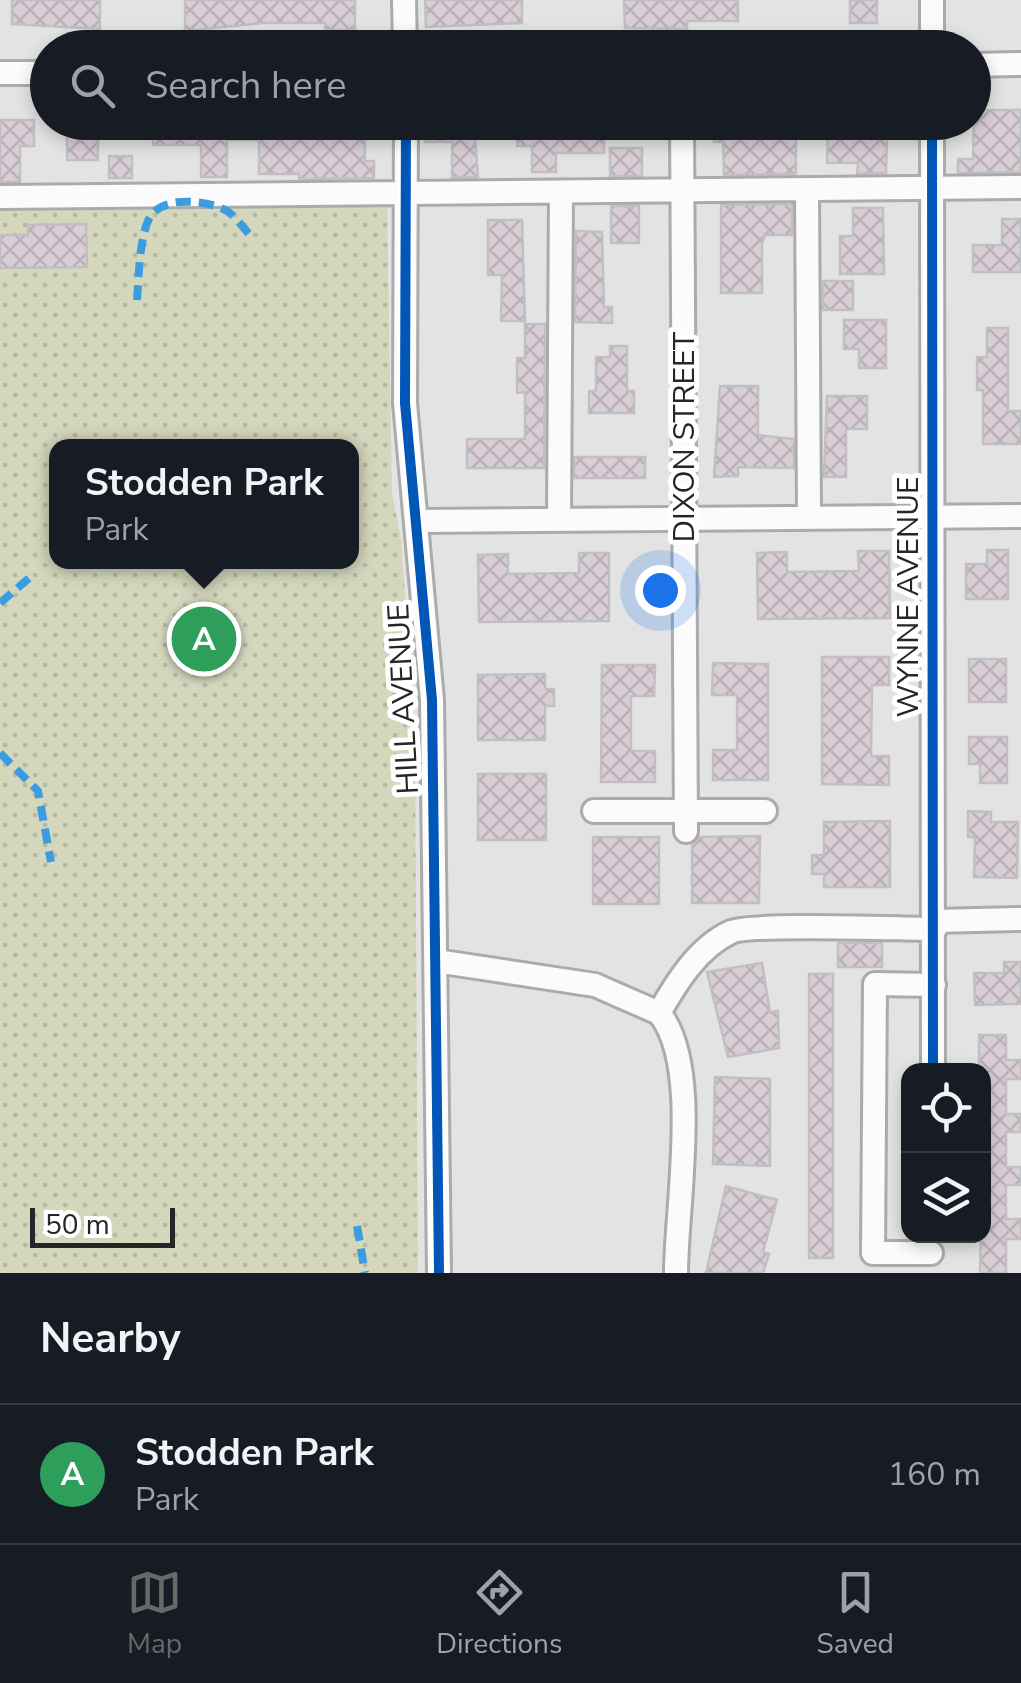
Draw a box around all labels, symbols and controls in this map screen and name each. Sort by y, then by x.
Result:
search box [30,30,991,140]
icon: search [65,58,120,113]
text: Search here [145,60,346,111]
street label: DIXON STREET [664,332,705,542]
popup [49,439,359,569]
text: Stodden Park [85,457,323,508]
street label: WYNNE AVENUE [888,476,929,718]
text: Park [85,508,149,551]
your location [635,565,686,616]
pin: A [172,602,236,676]
street label: HILL AVENUE [378,603,429,795]
map controls [901,1063,991,1243]
button: locate [901,1063,991,1153]
button: layers [901,1153,991,1243]
scale bar [30,1203,175,1248]
text: 50 m [45,1206,110,1244]
text: Nearby [40,1310,181,1367]
text: Stodden Park [135,1427,374,1478]
text: A [61,1453,84,1496]
text: 160 m [888,1453,981,1496]
text: Park [135,1478,199,1521]
tab: Map [127,1565,182,1663]
tab: Directions [436,1565,562,1663]
tab: Saved [817,1565,894,1663]

